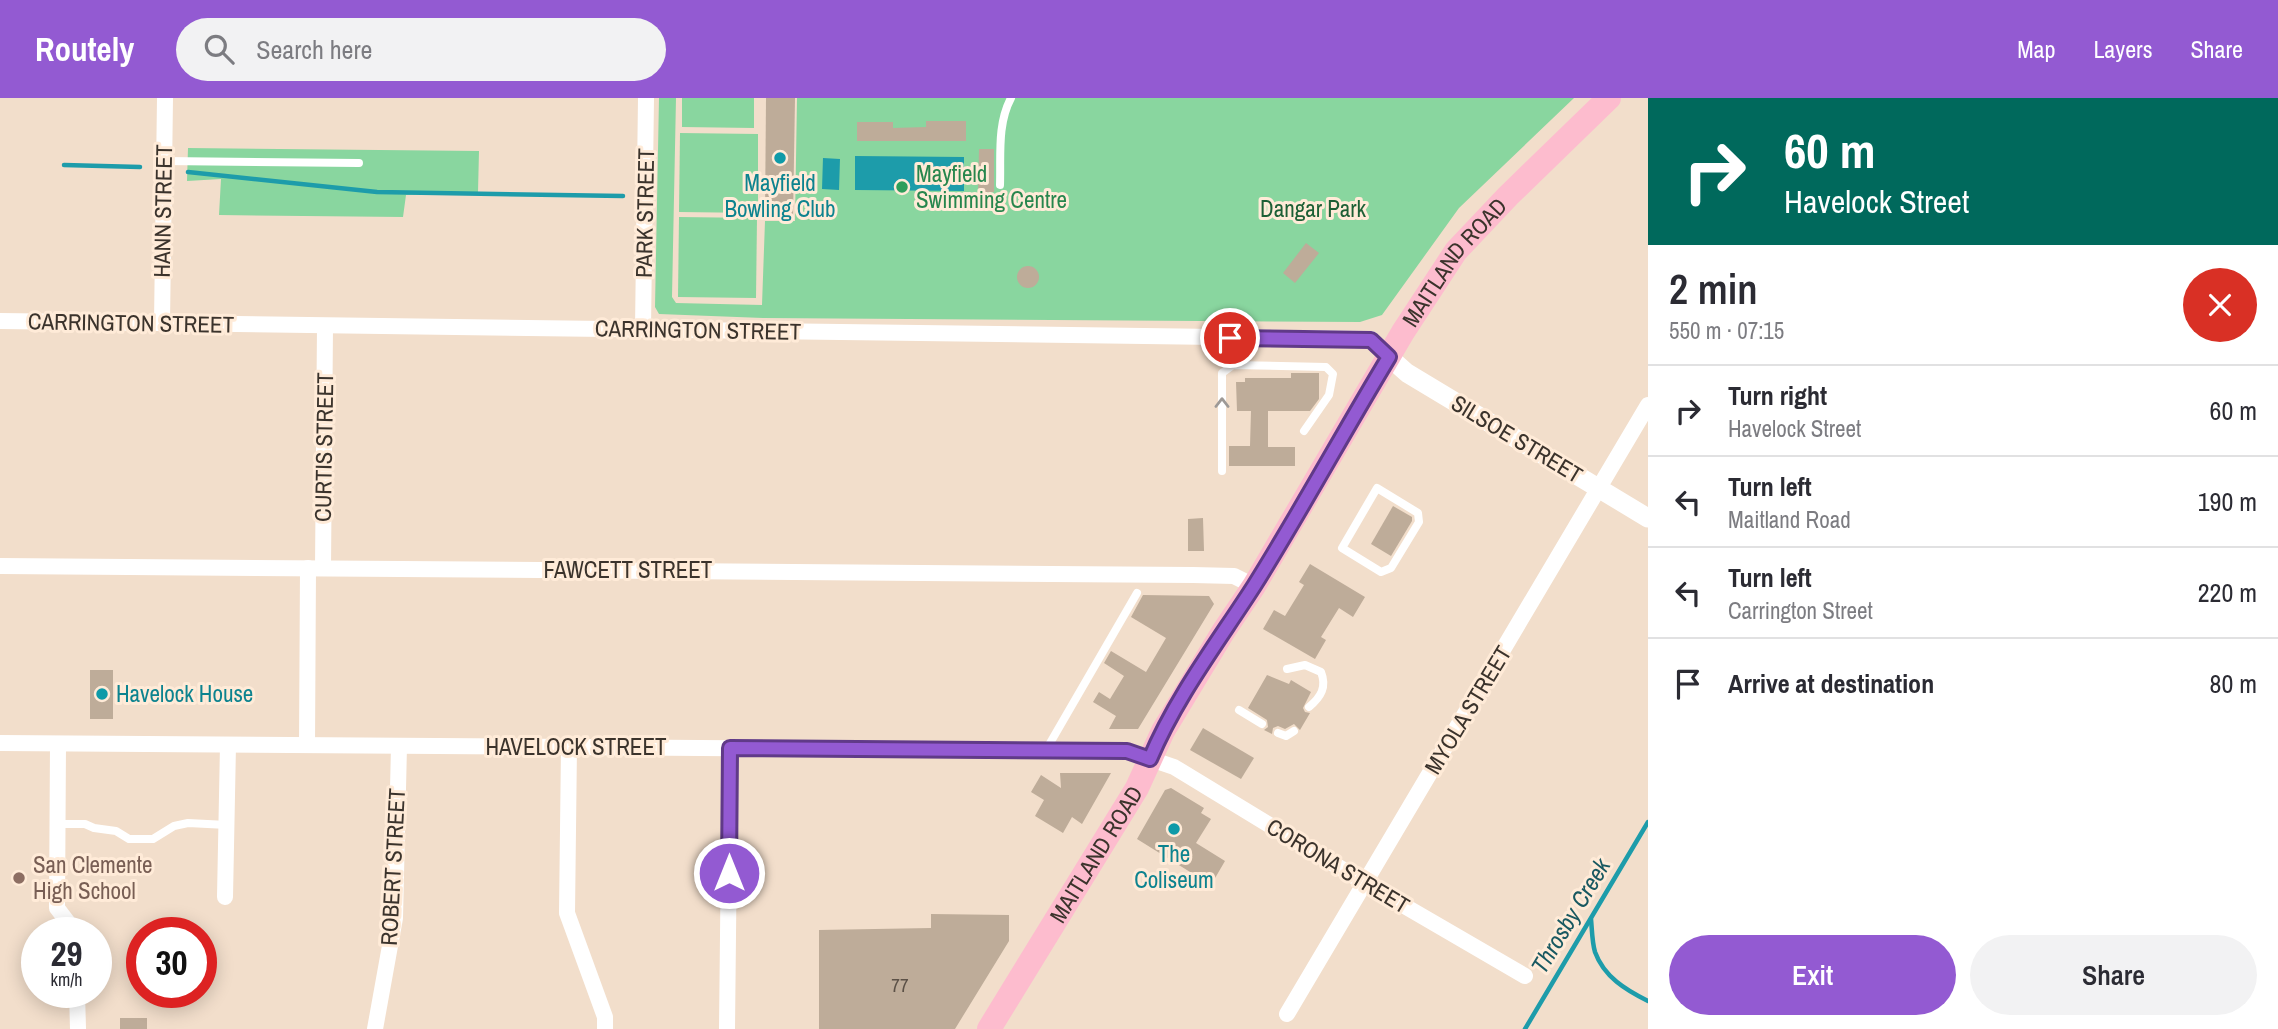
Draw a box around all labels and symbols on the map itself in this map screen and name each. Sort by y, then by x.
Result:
street label: HANN STREET [146,144,179,278]
street label: PARK STREET [628,147,661,278]
marker: Mayfield Bowling Club [772,150,788,166]
place label: Mayfield Swimming Centre [916,158,1067,215]
place label: Mayfield Bowling Club [724,167,836,224]
marker: Mayfield Swimming Centre [894,179,910,195]
street label: MAITLAND ROAD [1395,191,1513,333]
park label: Dangar Park [1260,193,1367,224]
street label: CARRINGTON STREET [28,305,235,340]
pin [1200,308,1260,368]
street label: CARRINGTON STREET [595,312,802,347]
street label: CURTIS STREET [307,371,340,522]
street label: SILSOE STREET [1446,387,1589,490]
one-way arrow [1214,397,1230,408]
street label: FAWCETT STREET [544,554,713,585]
street label: MYOLA STREET [1417,639,1518,780]
place label: Havelock House [116,678,253,709]
marker: Havelock House [94,686,110,702]
street label: HAVELOCK STREET [486,731,667,762]
street label: MAITLAND ROAD [1042,780,1150,928]
street label: ROBERT STREET [373,787,412,946]
street label: CORONA STREET [1261,811,1416,921]
marker: The Coliseum [1166,821,1182,837]
position arrow [692,836,766,910]
place label: The Coliseum [1134,838,1214,895]
place label: San Clemente High School [33,849,153,906]
water label: Throsby Creek [1523,851,1618,979]
marker: San Clemente High School [11,870,27,886]
speed limit sign: 30 [126,917,217,1008]
house number: 77 [891,972,909,998]

